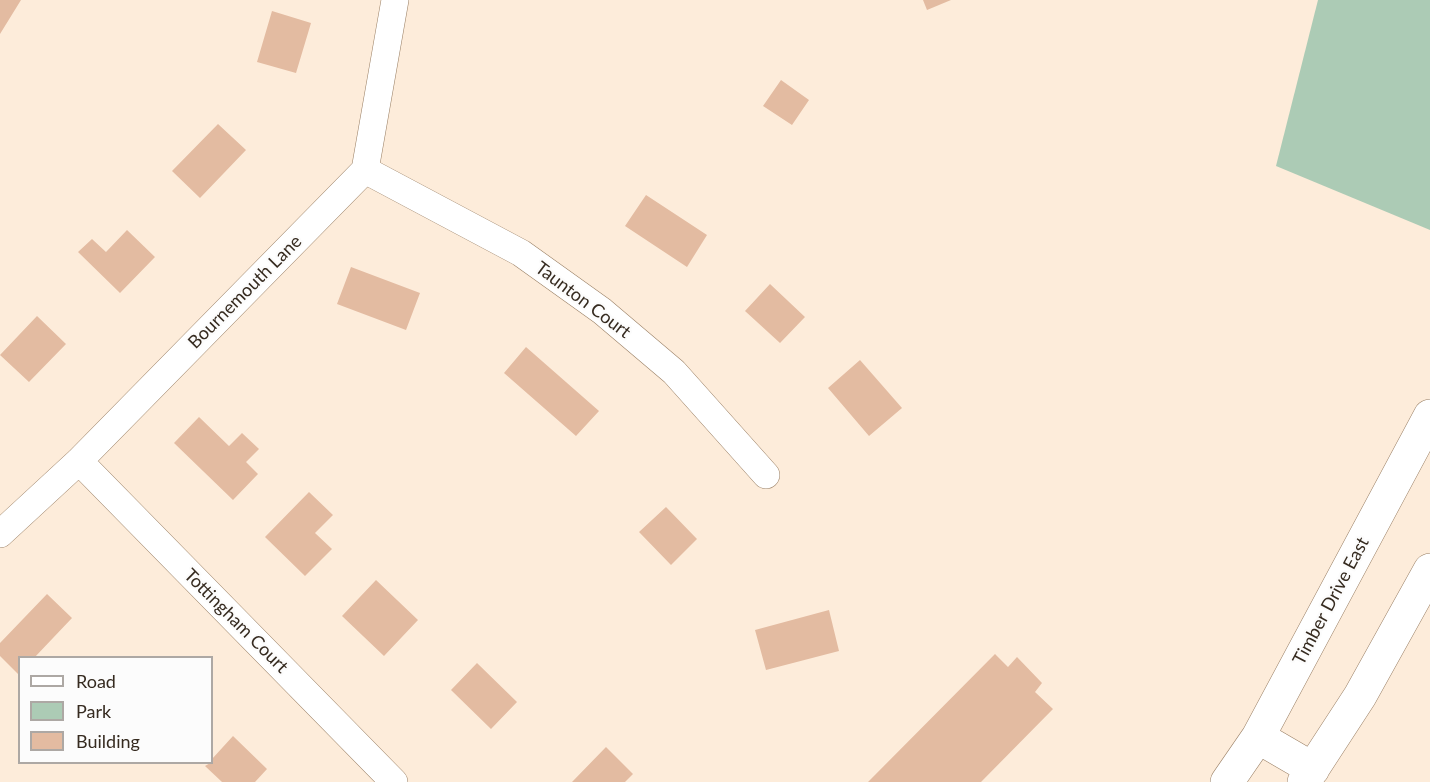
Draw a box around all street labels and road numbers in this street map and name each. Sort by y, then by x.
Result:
street label: Bournemouth Lane [184,231,306,353]
street label: Taunton Court [531,257,635,343]
street label: Timber Drive East [1288,533,1374,669]
street label: Tottingham Court [180,565,292,677]

